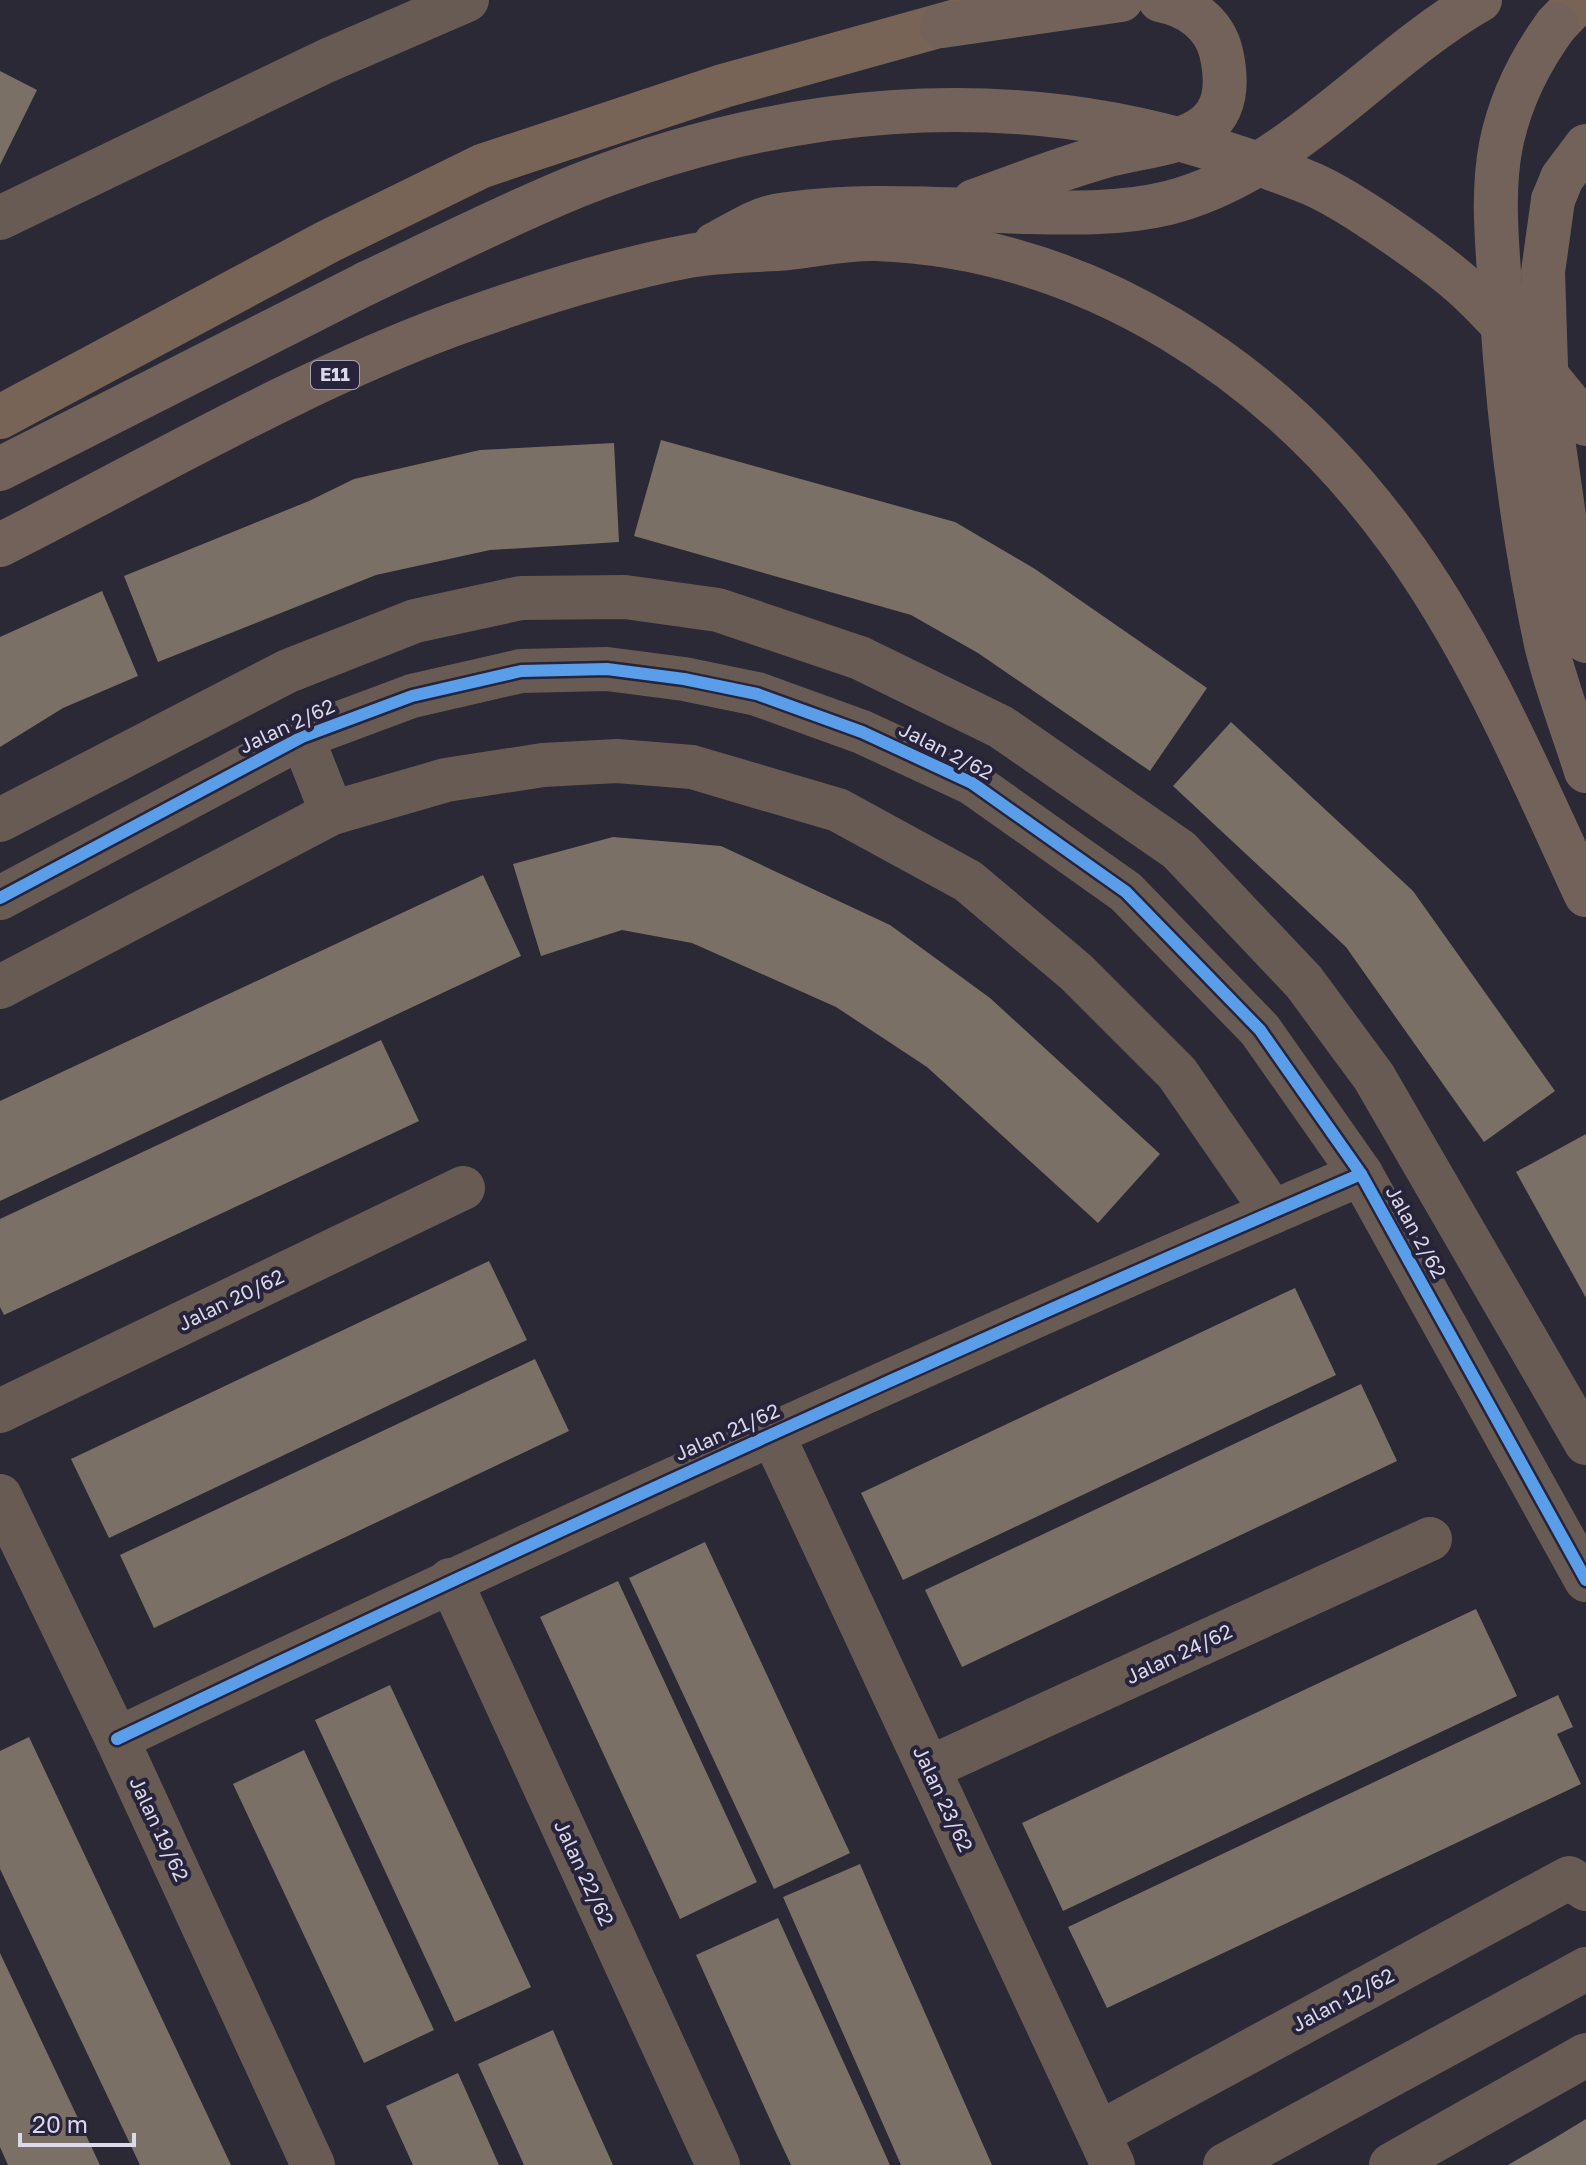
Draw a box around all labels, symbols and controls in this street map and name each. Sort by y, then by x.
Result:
road number: E11 [311,361,359,389]
street label: Jalan 2/62 [235,693,338,758]
street label: Jalan 2/62 [895,716,997,784]
street label: Jalan 2/62 [1382,1181,1452,1282]
street label: Jalan 20/62 [174,1263,287,1335]
street label: Jalan 21/62 [671,1397,783,1465]
street label: Jalan 24/62 [1122,1618,1236,1688]
street label: Jalan 23/62 [909,1742,979,1855]
street label: Jalan 19/62 [125,1773,195,1885]
street label: Jalan 22/62 [550,1816,620,1929]
street label: Jalan 12/62 [1287,1962,1398,2036]
scale bar [20,2097,134,2147]
text: 20 m [32,2109,88,2138]

